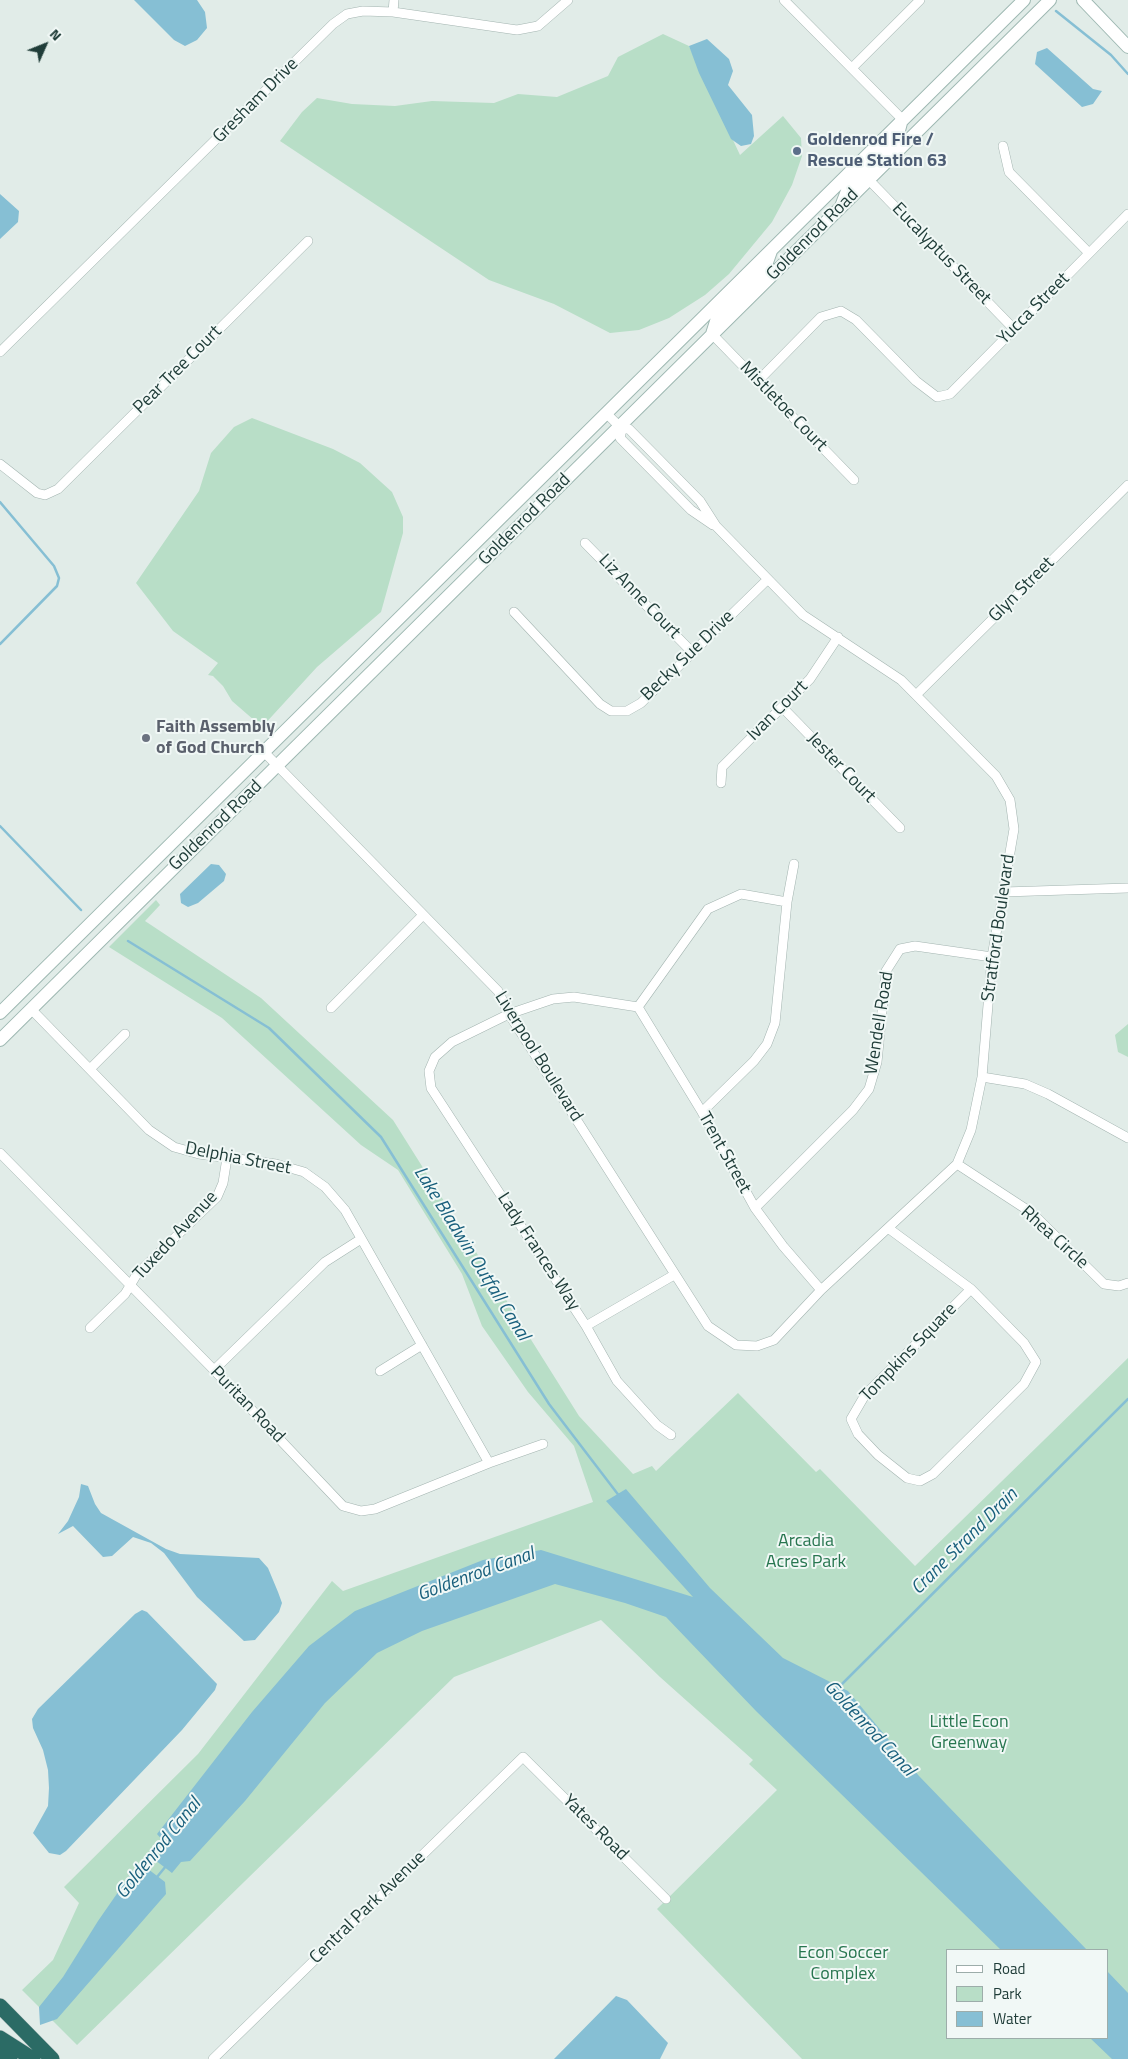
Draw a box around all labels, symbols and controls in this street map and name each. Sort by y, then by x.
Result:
north arrow [20,20,70,70]
text: N [45,23,67,45]
street label: Gresham Drive [209,54,303,148]
place label: Goldenrod Fire / Rescue Station 63 [807,130,947,172]
marker: Goldenrod Fire / Rescue Station 63 [791,145,803,157]
street label: Goldenrod Road [763,185,863,285]
street label: Eucalyptus Street [887,199,995,309]
street label: Yucca Street [993,268,1075,350]
street label: Pear Tree Court [129,321,227,419]
street label: Mistletoe Court [735,357,831,457]
street label: Goldenrod Road [475,470,575,570]
street label: Liz Anne Court [593,550,685,644]
street label: Glyn Street [985,553,1059,627]
street label: Becky Sue Drive [637,606,739,706]
street label: Ivan Court [743,676,813,746]
place label: Faith Assembly of God Church [156,717,275,760]
street label: Jester Court [802,728,880,808]
marker: Faith Assembly of God Church [140,732,152,744]
street label: Goldenrod Road [165,776,267,876]
street label: Stratford Boulevard [978,853,1020,1003]
street label: Wendell Road [861,970,899,1076]
street label: Liverpool Boulevard [489,988,587,1126]
street label: Trent Street [693,1109,755,1197]
street label: Delphia Street [183,1138,293,1180]
water label: Lake Bladwin Outfall Canal [408,1163,534,1345]
street label: Tuxedo Avenue [129,1187,223,1285]
street label: Lady Frances Way [492,1189,584,1315]
street label: Rhea Circle [1016,1202,1092,1274]
street label: Tompkins Square [856,1299,962,1407]
street label: Puritan Road [205,1362,289,1448]
water label: Crane Strand Drain [907,1484,1023,1600]
park label: Arcadia Acres Park [766,1531,846,1574]
water label: Goldenrod Canal [414,1543,538,1607]
water label: Goldenrod Canal [819,1676,919,1782]
park label: Little Econ Greenway [929,1712,1009,1755]
street label: Yates Road [558,1791,632,1865]
water label: Goldenrod Canal [111,1794,207,1904]
street label: Central Park Avenue [306,1847,430,1969]
park label: Econ Soccer Complex [798,1943,888,1986]
legend [946,1949,1108,2039]
text: Road [993,1957,1025,1980]
text: Park [993,1982,1022,2005]
text: Water [993,2007,1032,2030]

